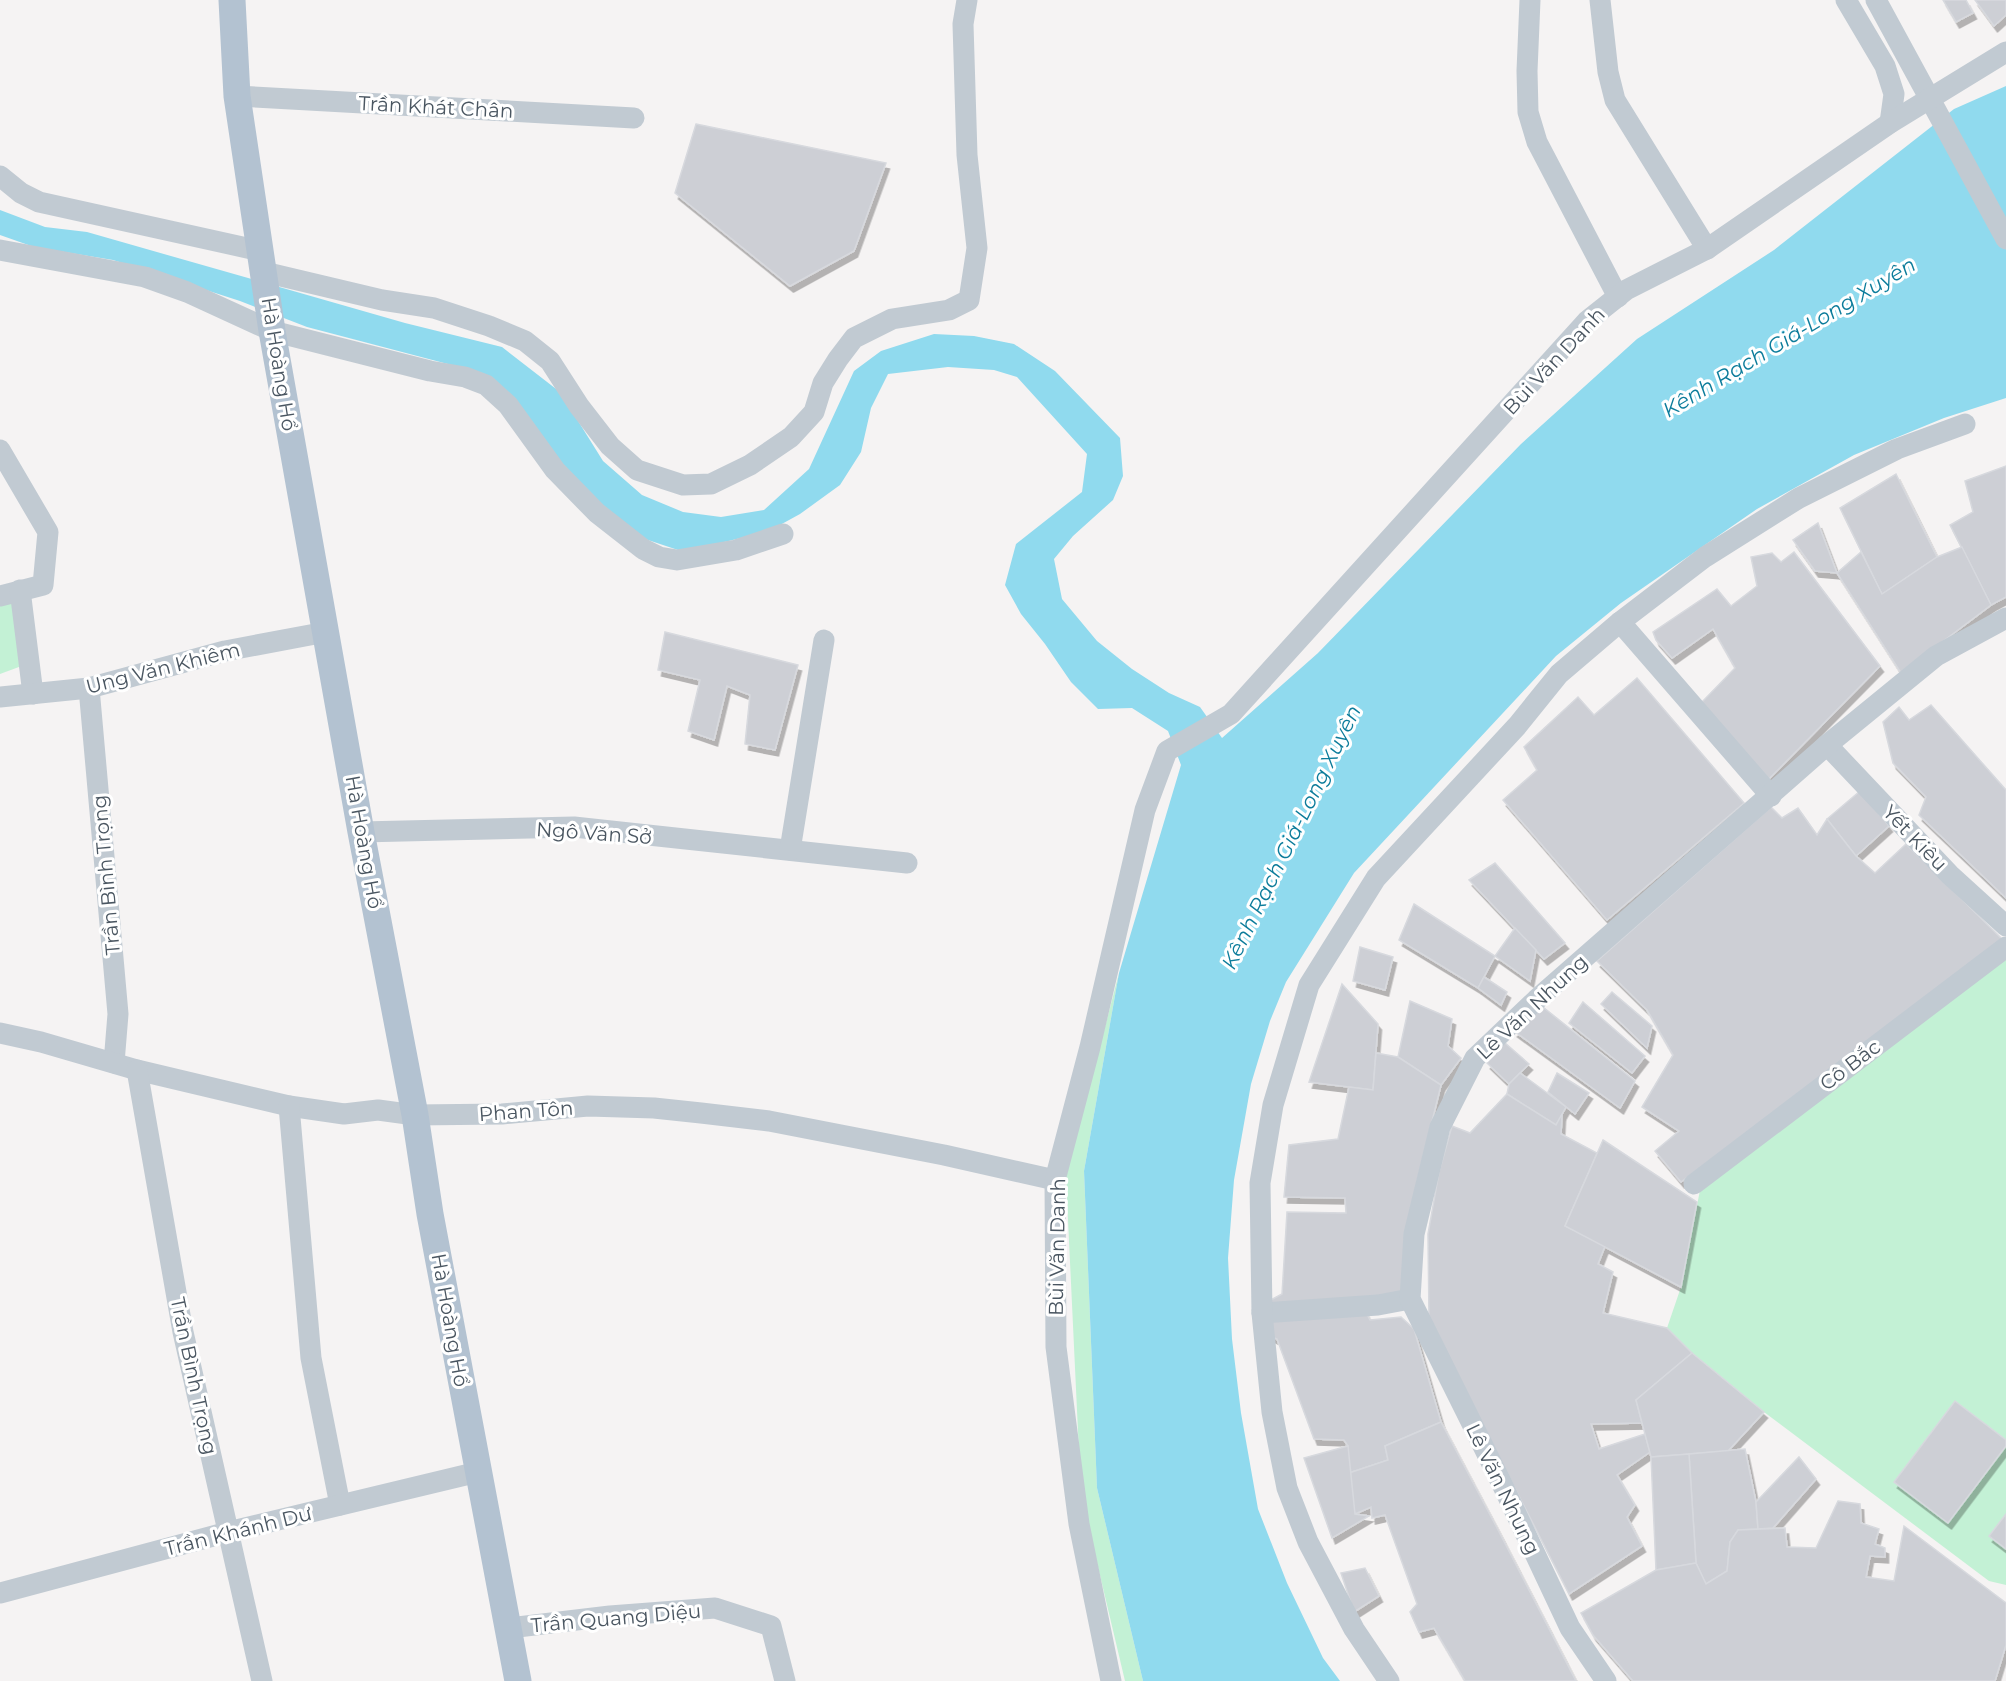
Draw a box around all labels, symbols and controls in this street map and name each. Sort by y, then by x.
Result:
street label: Trần Khát Chân [358,91,514,123]
water label: Kênh Rạch Giá-Long Xuyên [1658,251,1920,423]
street label: Hà Hoàng Hổ [257,295,301,433]
street label: Bùi Văn Danh [1498,302,1610,420]
street label: Ung Văn Khiêm [83,637,243,699]
water label: Kênh Rạch Giá-Long Xuyên [1216,701,1366,973]
street label: Hà Hoàng Hổ [340,773,388,911]
street label: Trần Bình Trọng [87,794,125,956]
street label: Yết Kiêu [1878,800,1952,876]
street label: Ngô Văn Sở [535,817,653,849]
street label: Lê Văn Nhung [1472,950,1592,1064]
street label: Cô Bắc [1815,1034,1885,1096]
street label: Phan Tôn [478,1096,574,1126]
street label: Bùi Văn Danh [1044,1178,1070,1316]
street label: Hà Hoàng Hổ [426,1251,474,1389]
street label: Trần Bình Trọng [166,1295,222,1457]
street label: Lê Văn Nhung [1461,1420,1545,1558]
street label: Trần Khánh Dư [162,1501,315,1561]
street label: Trần Quang Diệu [530,1599,702,1637]

